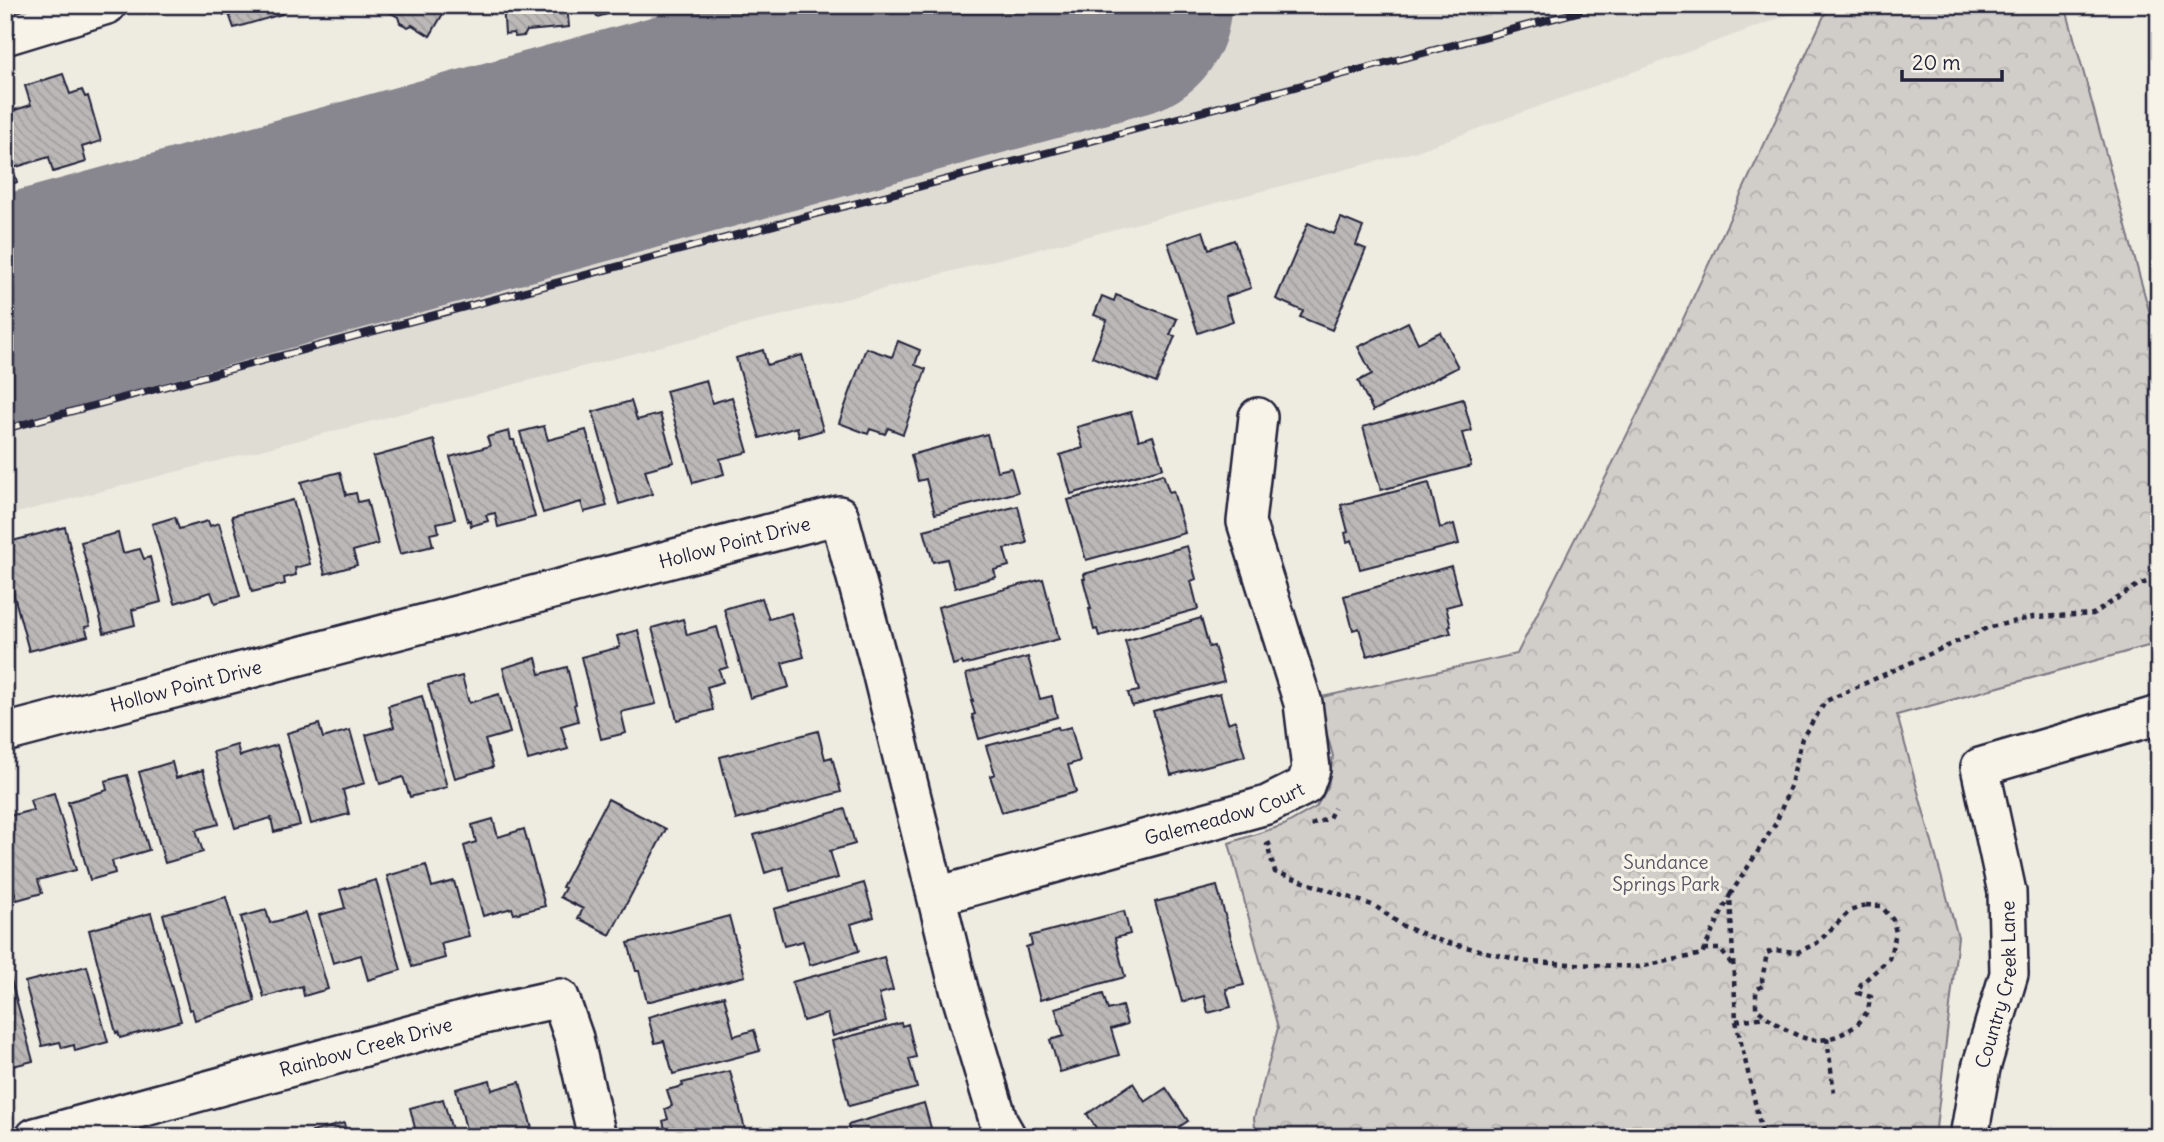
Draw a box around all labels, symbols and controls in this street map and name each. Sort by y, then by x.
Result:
scale bar [1902,38,2001,82]
text: 20 m [1912,49,1961,76]
street label: Hollow Point Drive [656,511,813,574]
street label: Hollow Point Drive [108,654,264,717]
street label: Galemeadow Court [1142,776,1308,850]
park label: Sundance Springs Park [1612,850,1720,896]
street label: Country Creek Lane [1970,900,2021,1071]
street label: Rainbow Creek Drive [277,1012,455,1082]

